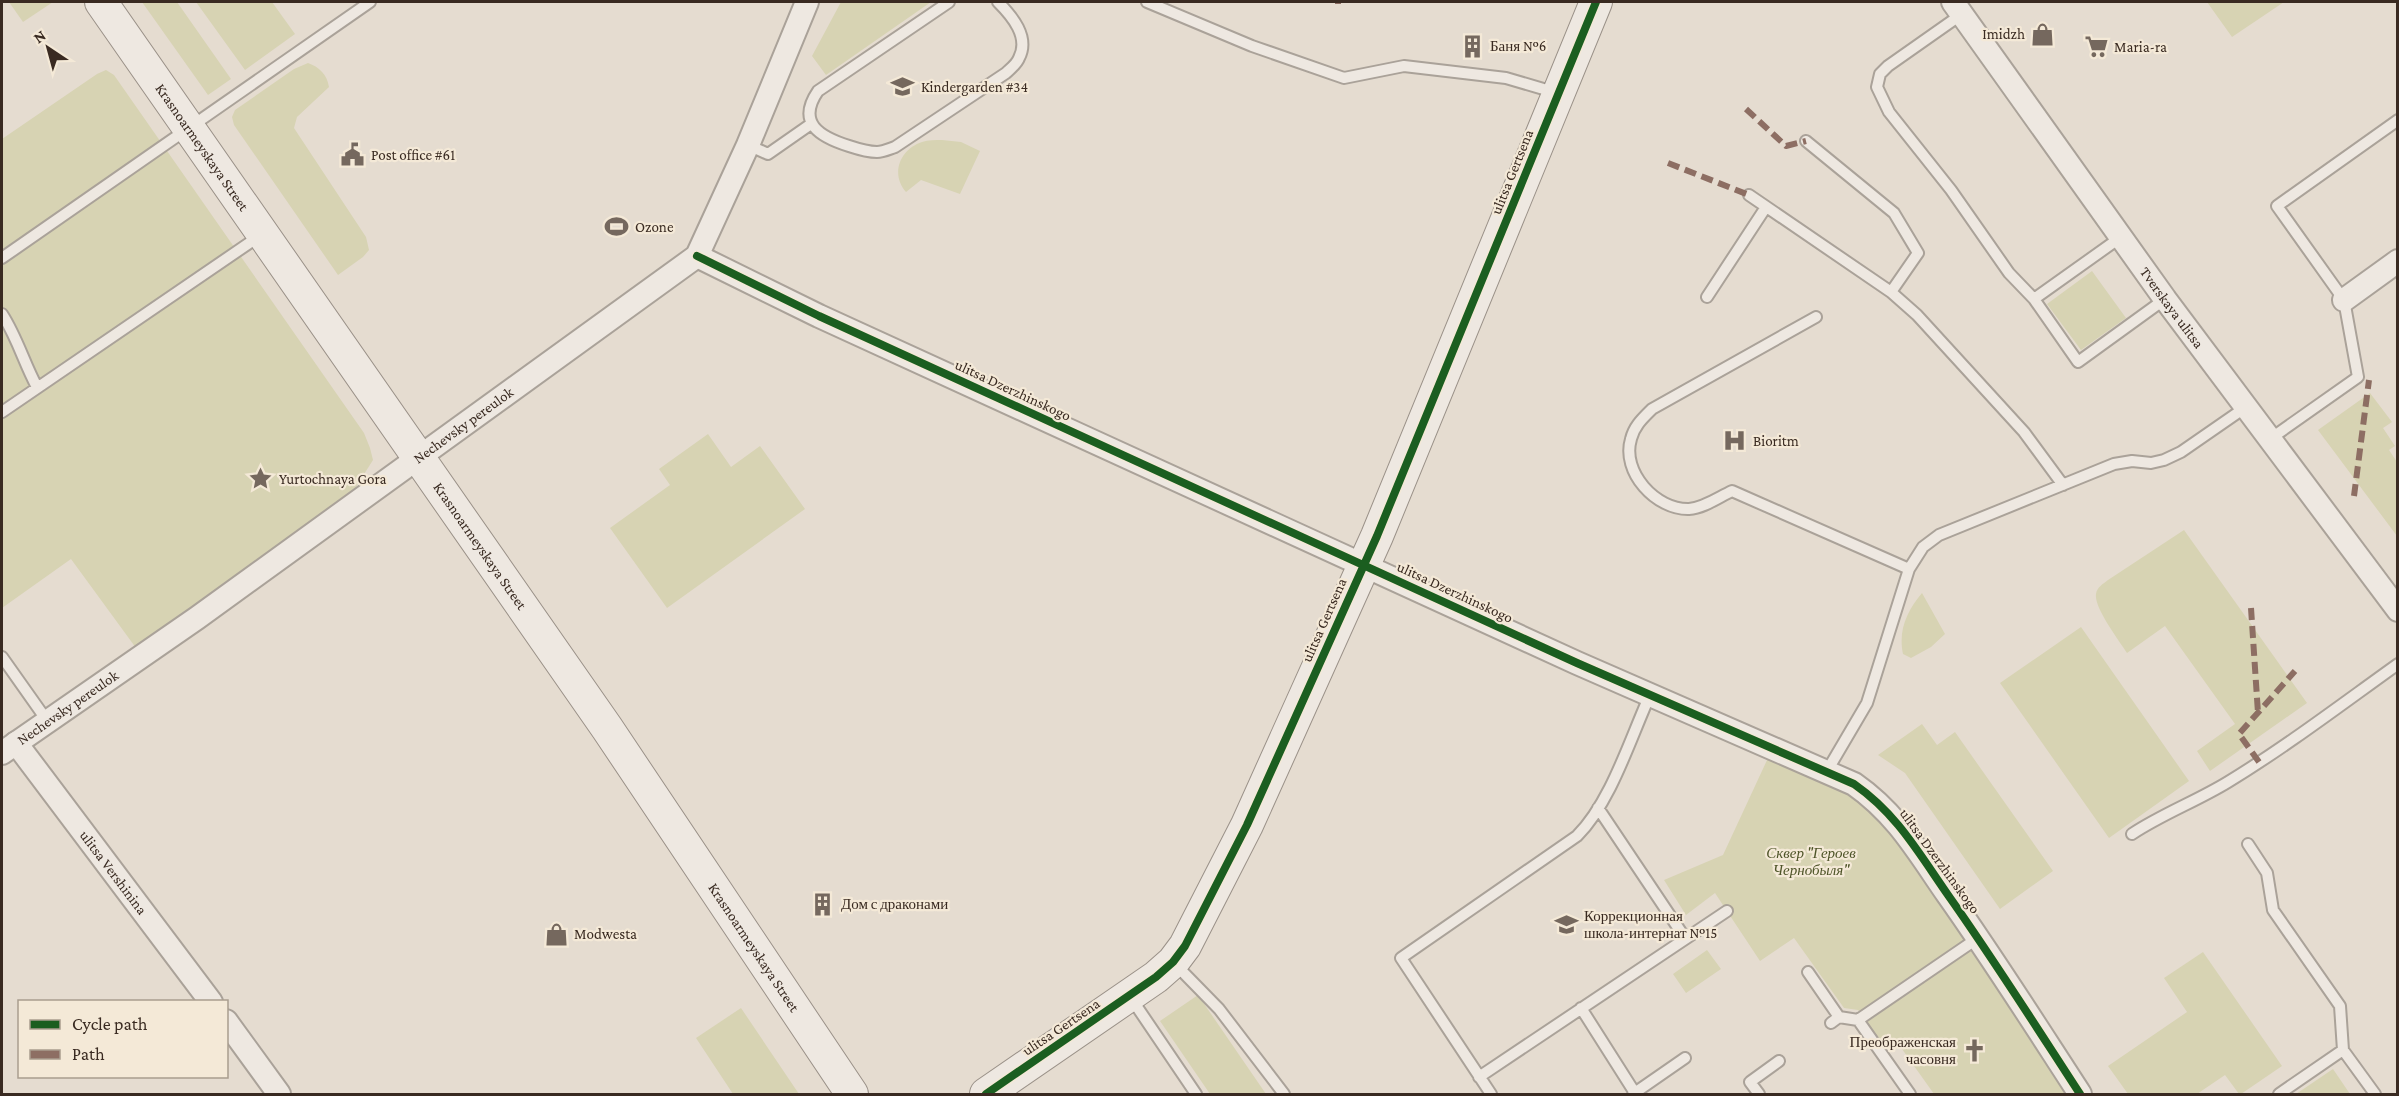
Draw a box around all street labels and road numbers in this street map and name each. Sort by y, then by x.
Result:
street label: Krasnoarmeyskaya Street [152,81,253,215]
street label: ulitsa Gertsena [1488,127,1536,217]
street label: Tverskaya ulitsa [2137,264,2207,351]
street label: ulitsa Dzerzhinskogo [952,356,1073,425]
street label: Nechevsky pereulok [410,383,517,467]
street label: Krasnoarmeyskaya Street [430,479,531,613]
street label: ulitsa Dzerzhinskogo [1394,558,1515,627]
street label: ulitsa Gertsena [1298,576,1350,664]
street label: Nechevsky pereulok [14,667,122,748]
street label: ulitsa Dzerzhinskogo [1896,805,1983,917]
street label: ulitsa Vershinina [77,827,150,918]
street label: Krasnoarmeyskaya Street [705,880,803,1016]
street label: ulitsa Gertsena [1019,995,1103,1059]

